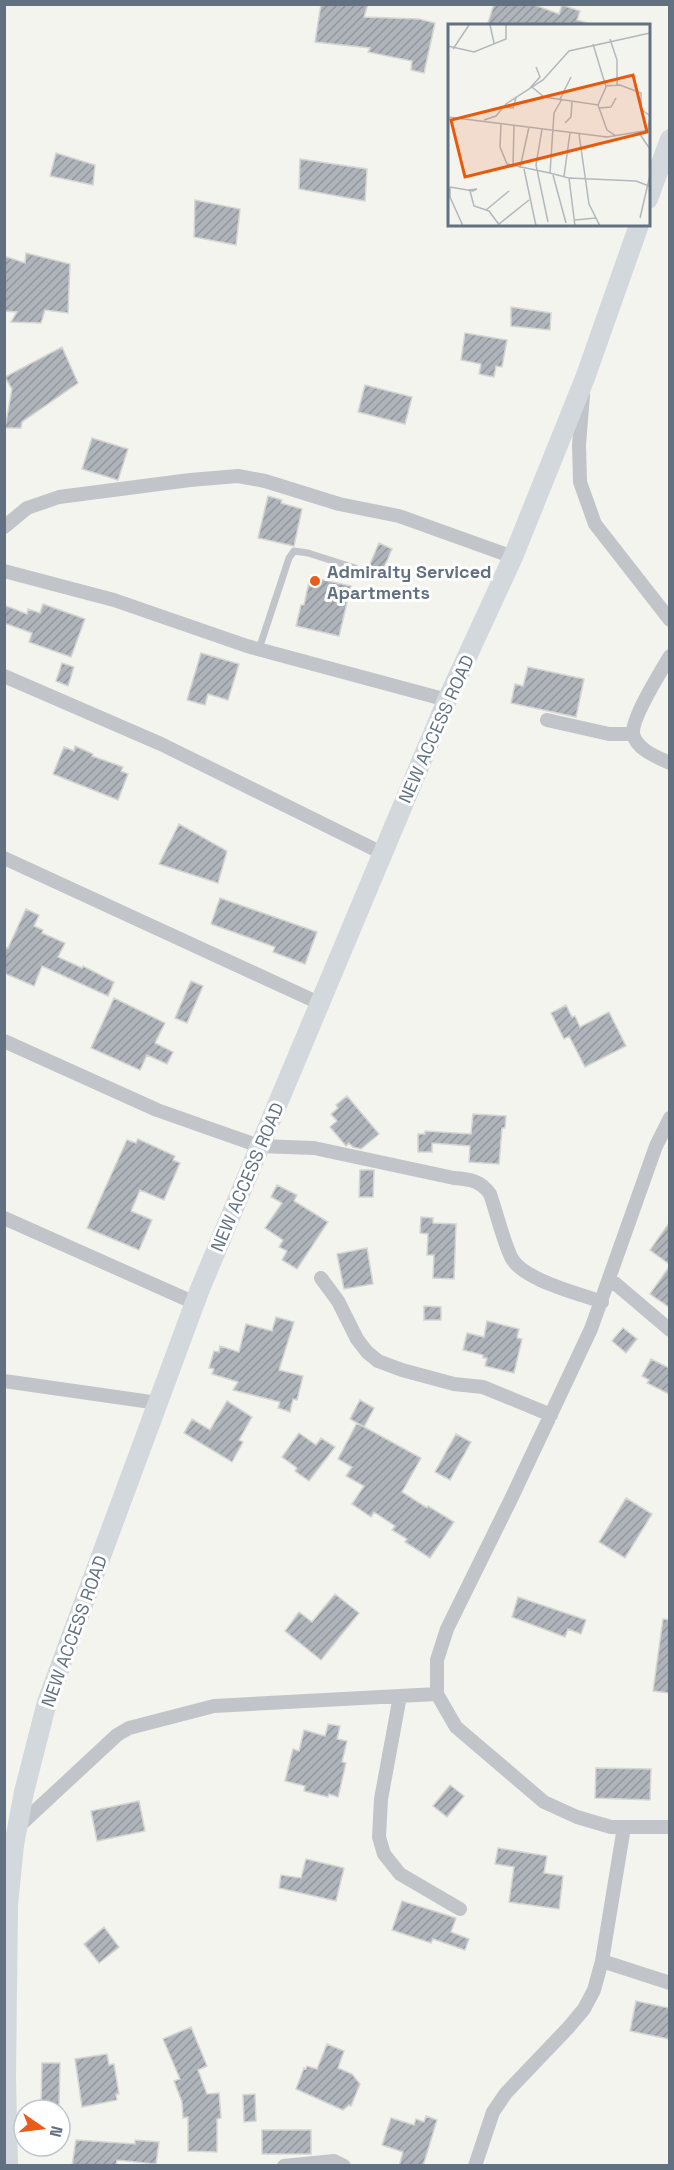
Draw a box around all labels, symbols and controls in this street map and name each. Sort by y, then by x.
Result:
inset map [448,24,650,226]
place label: Admiralty Serviced Apartments [327,560,492,604]
marker: Admiralty Serviced Apartments [308,574,322,588]
street label: NEW ACCESS ROAD [393,651,479,807]
street label: NEW ACCESS ROAD [205,1099,289,1255]
street label: NEW ACCESS ROAD [36,1552,112,1710]
north arrow [12,2098,72,2158]
text: N [45,2124,68,2139]

